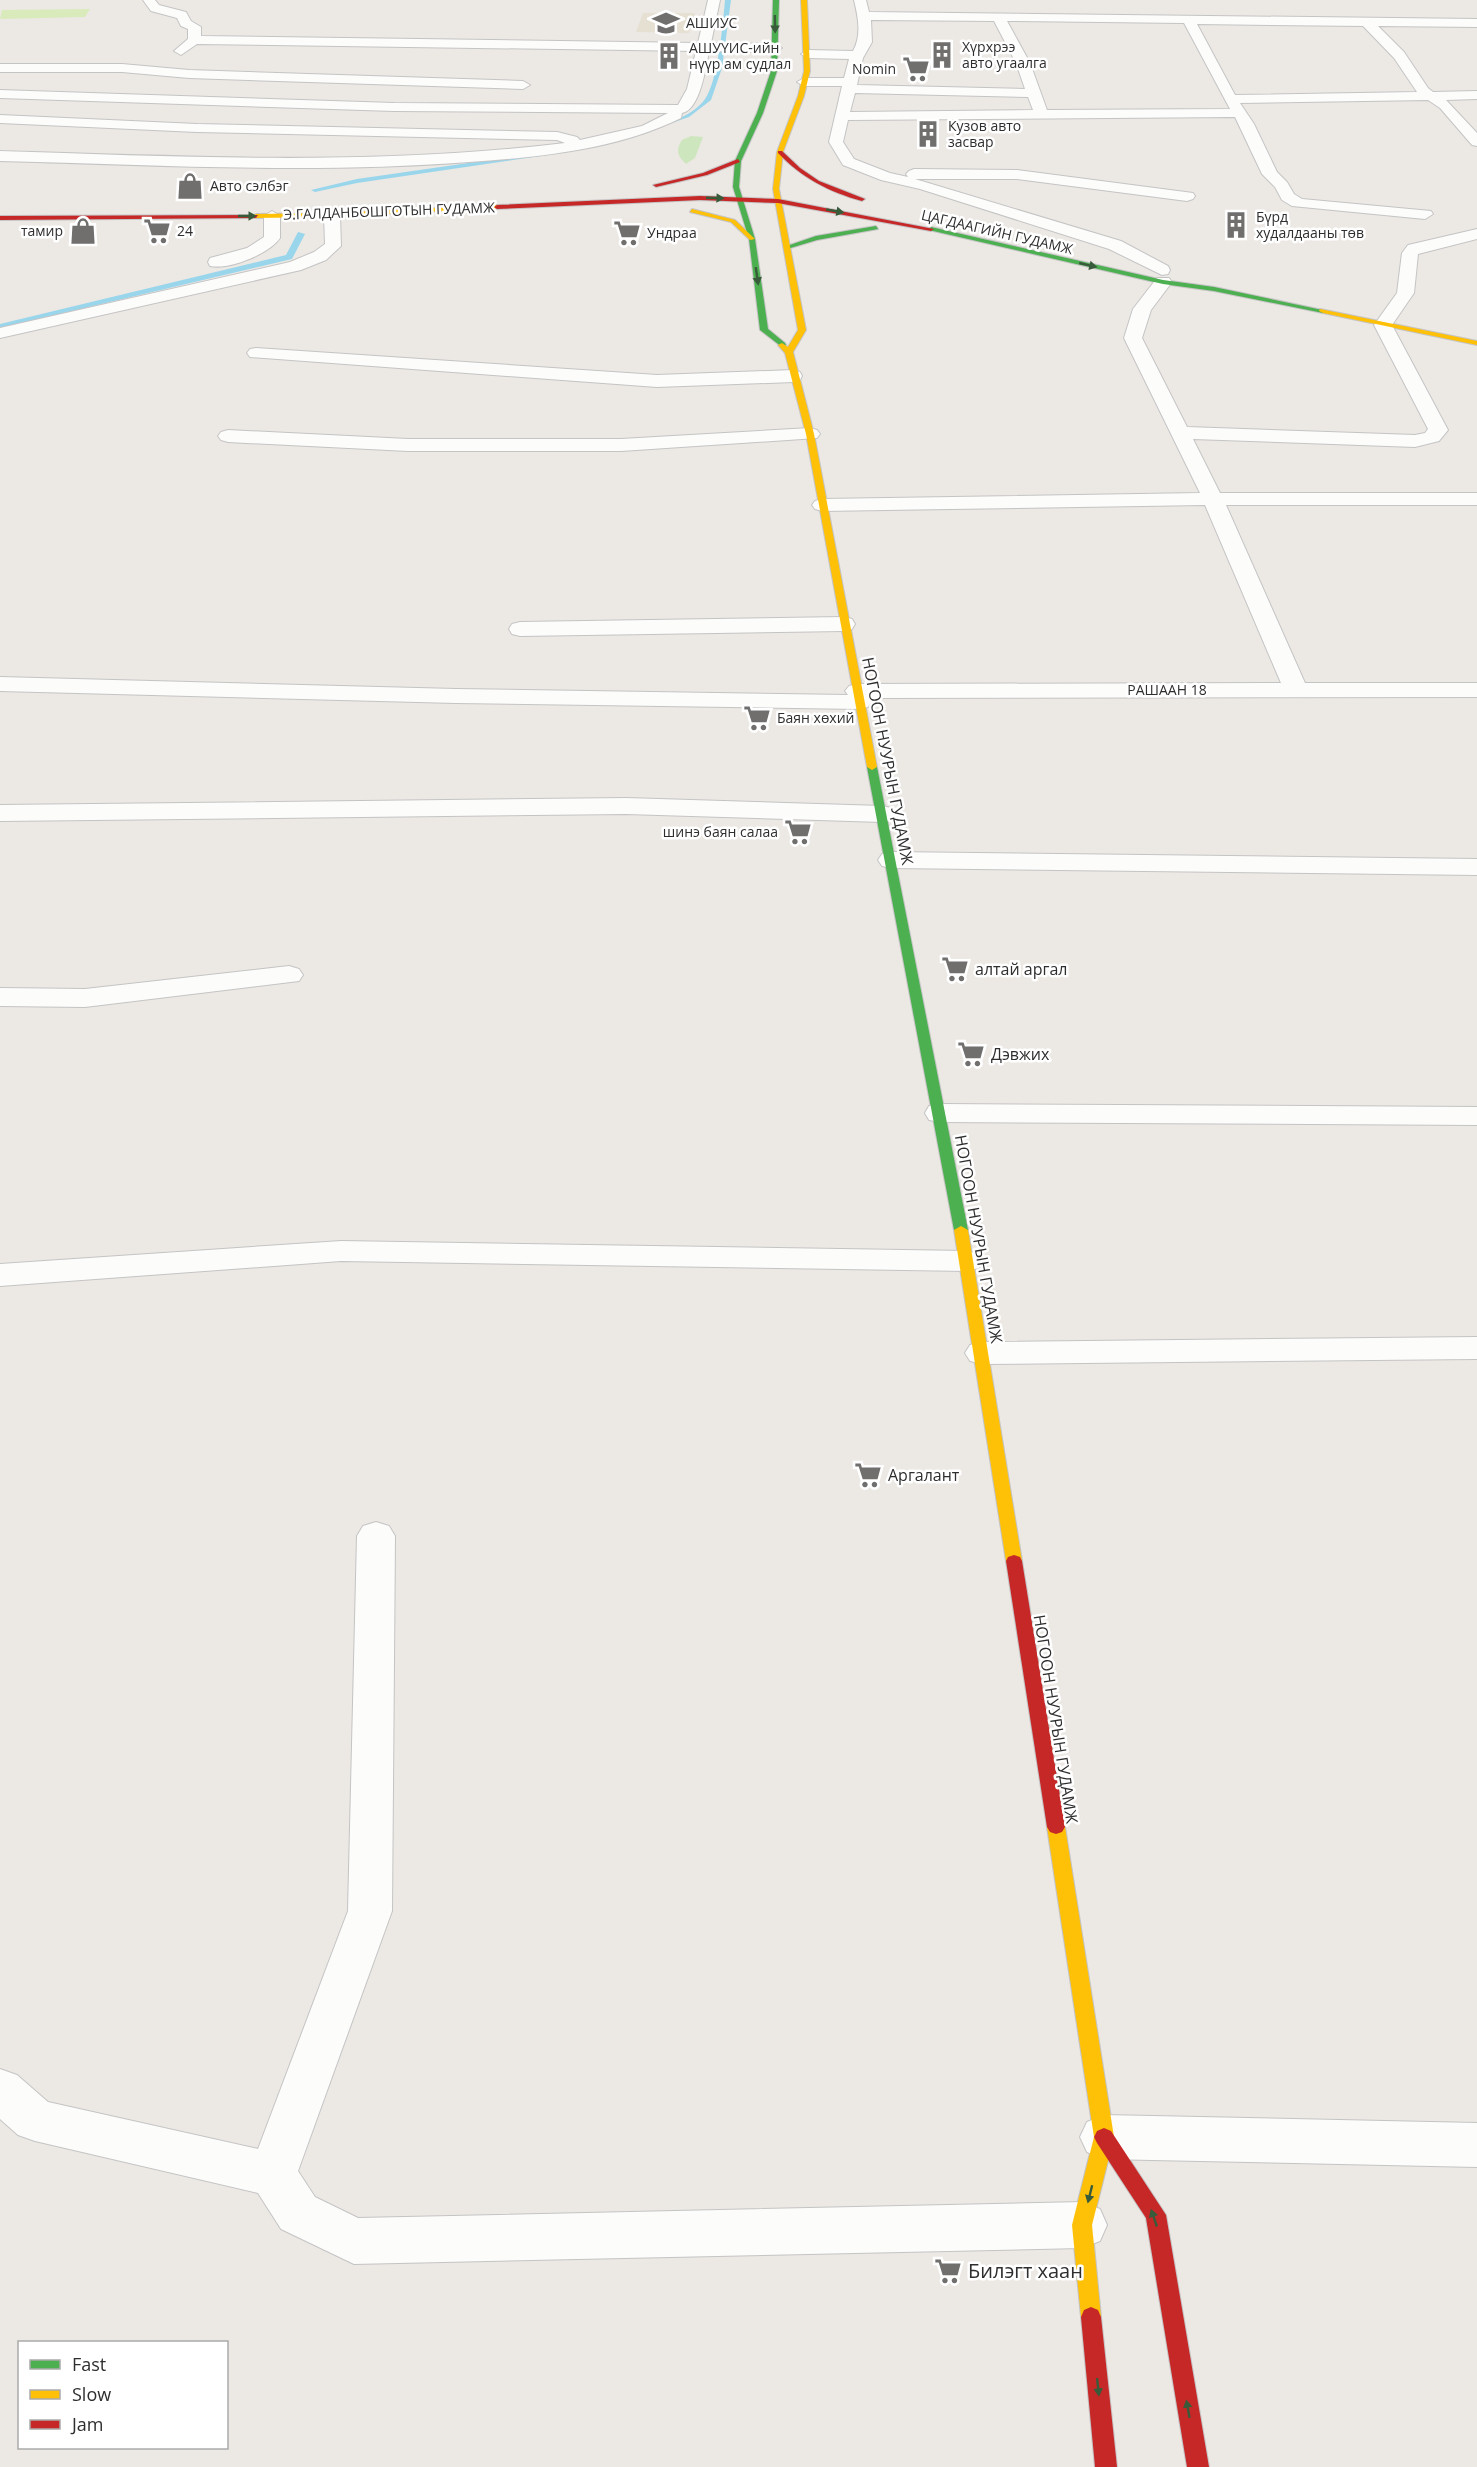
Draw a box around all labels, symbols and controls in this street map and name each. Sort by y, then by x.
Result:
school or university icon: АШИУС [651,8,681,38]
place label: АШИУС [686,13,738,32]
one-way arrow [770,15,780,34]
place label: Хүрхрээ авто угаалга [962,37,1047,72]
place label: АШУҮИС-ийн нүүр ам судлал [689,38,791,73]
building icon: Хүрхрээ авто угаалга [927,40,957,70]
building icon: АШУҮИС-ийн нүүр ам судлал [654,41,684,71]
supermarket icon: Nomin [901,54,931,84]
place label: Nomin [852,59,896,78]
place label: Кузов авто засвар [948,116,1021,151]
building icon: Кузов авто засвар [913,119,943,149]
shop icon: Авто сэлбэг [175,171,205,201]
place label: Авто сэлбэг [210,176,288,195]
one-way arrow [706,193,725,203]
street label: Э.ГАЛДАНБОШГОТЫН ГУДАМЖ [283,197,495,224]
street label: ЦАГДААГИЙН ГУДАМЖ [919,205,1075,258]
one-way arrow [826,207,845,216]
place label: Бүрд худалдааны төв [1256,207,1364,242]
building icon: Бүрд худалдааны төв [1221,210,1251,240]
one-way arrow [238,211,257,221]
shop icon: тамир [68,216,98,246]
supermarket icon: 24 [142,216,172,246]
supermarket icon: Ундраа [612,218,642,248]
place label: тамир [21,221,63,240]
place label: 24 [177,221,193,240]
place label: Ундраа [647,223,697,242]
one-way arrow [1078,261,1097,270]
one-way arrow [753,266,762,285]
street label: НОГООН НУУРЫН ГУДАМЖ [857,655,919,867]
street label: РАШААН 18 [1127,680,1207,699]
supermarket icon: Баян хөхий [742,703,772,733]
place label: Баян хөхий [777,708,854,727]
supermarket icon: шинэ баян салаа [783,817,813,847]
place label: шинэ баян салаа [663,822,778,841]
supermarket icon: алтай аргал [940,954,970,984]
place label: алтай аргал [975,958,1067,980]
supermarket icon: Дэвжих [956,1039,986,1069]
place label: Дэвжих [991,1043,1050,1065]
street label: НОГООН НУУРЫН ГУДАМЖ [950,1133,1008,1345]
supermarket icon: Аргалант [853,1460,883,1490]
place label: Аргалант [888,1464,960,1486]
street label: НОГООН НУУРЫН ГУДАМЖ [1029,1613,1083,1826]
one-way arrow [1085,2184,1095,2203]
one-way arrow [1149,2208,1159,2226]
supermarket icon: Билэгт хаан [933,2256,963,2286]
place label: Билэгт хаан [968,2257,1083,2284]
legend [18,2341,228,2449]
text: Fast [72,2352,106,2376]
one-way arrow [1093,2377,1103,2396]
text: Slow [72,2382,111,2406]
one-way arrow [1183,2400,1192,2419]
text: Jam [70,2412,104,2436]

